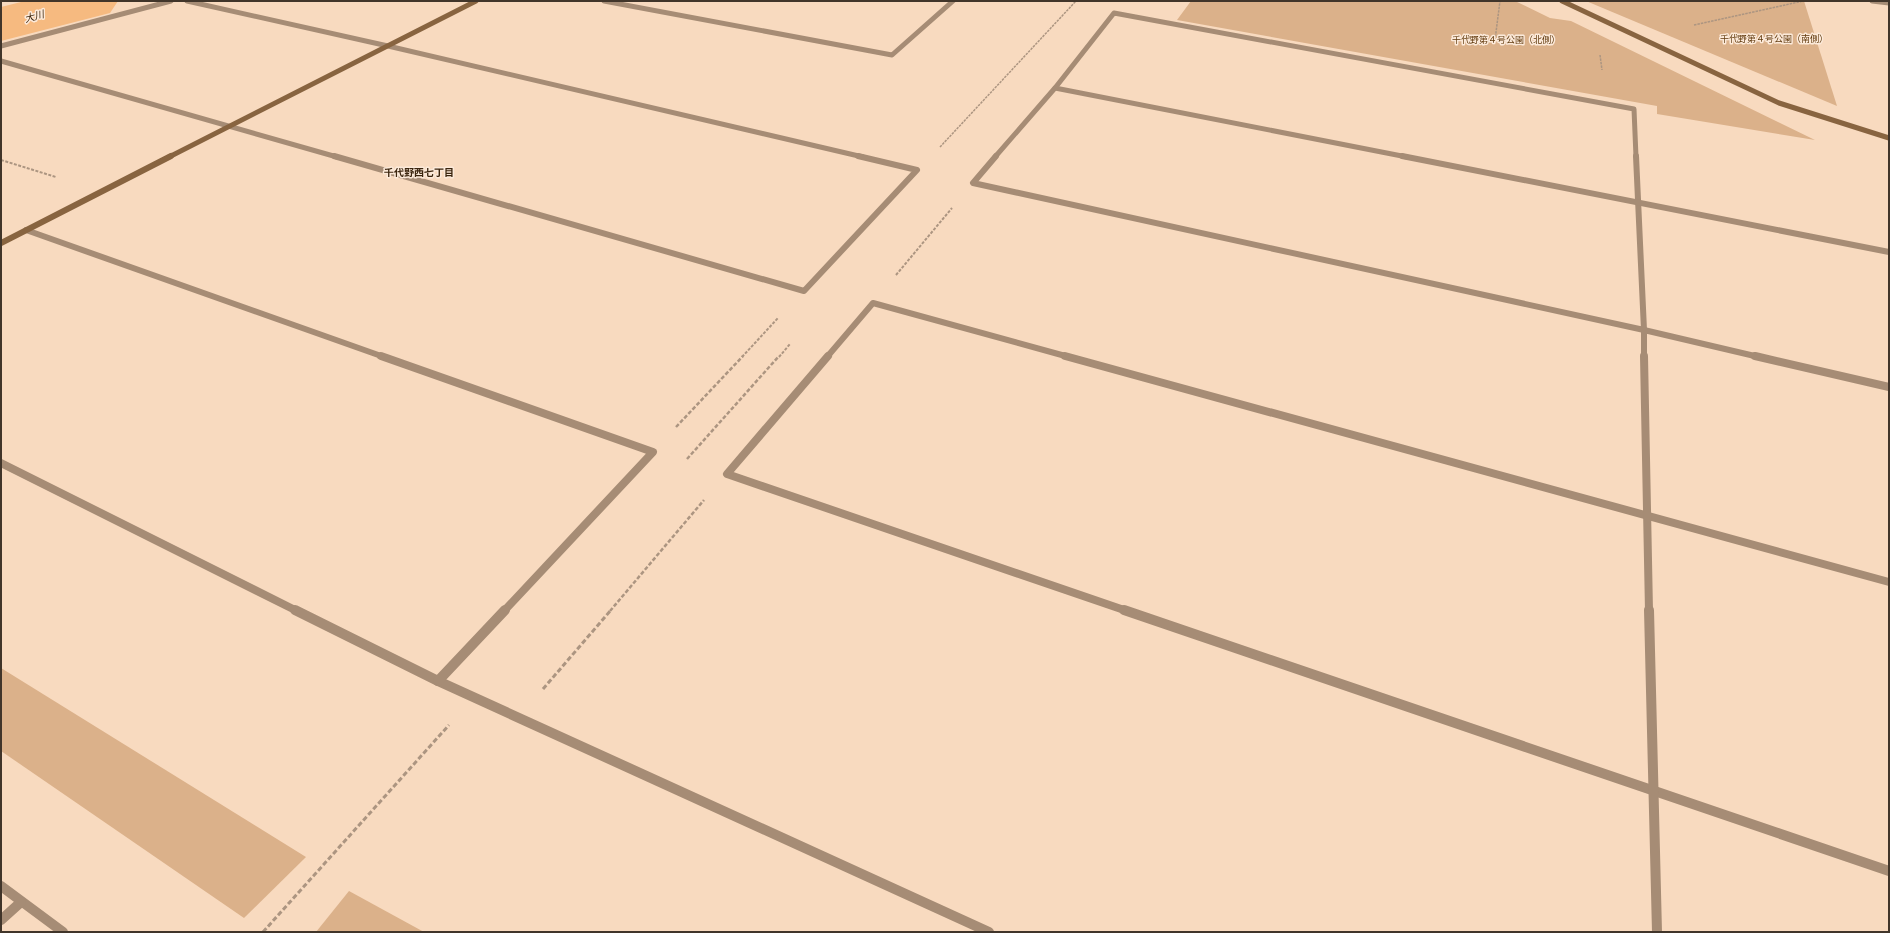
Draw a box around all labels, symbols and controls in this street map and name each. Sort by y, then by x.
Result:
water label: 大川 [23,7,46,25]
park label: 千代野第４号公園（南側） [1720,33,1828,44]
park label: 千代野第４号公園（北側） [1452,34,1560,45]
district label: 千代野西七丁目 [384,166,454,179]

